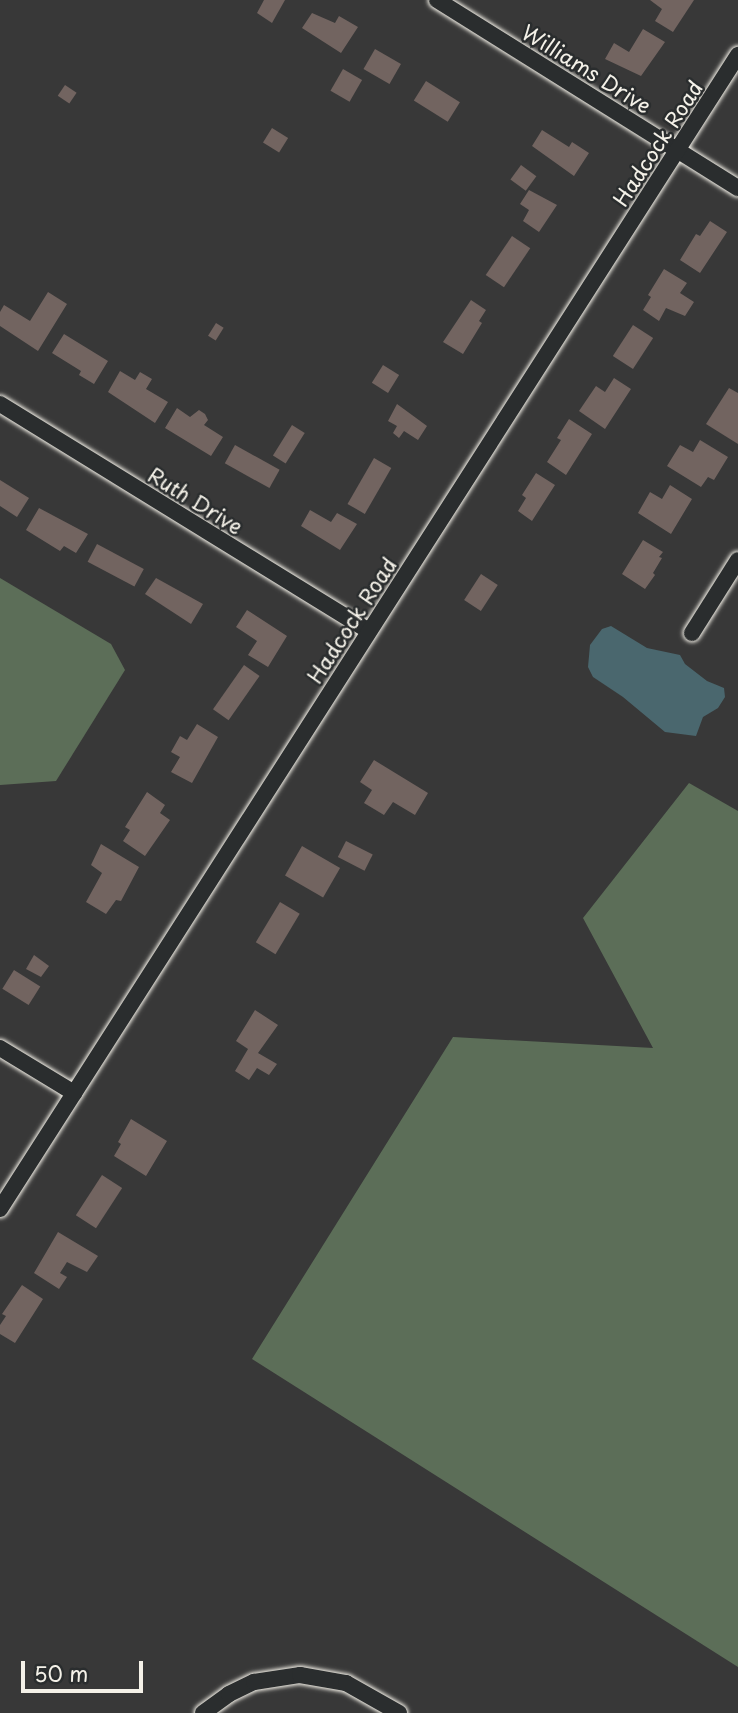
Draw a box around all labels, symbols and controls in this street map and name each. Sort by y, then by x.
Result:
street label: Williams Drive [518,18,656,118]
street label: Hadcock Road [607,75,707,211]
street label: Ruth Drive [144,461,248,539]
street label: Hadcock Road [301,552,401,688]
scale bar [24,1646,147,1690]
text: 50 m [34,1657,88,1689]

